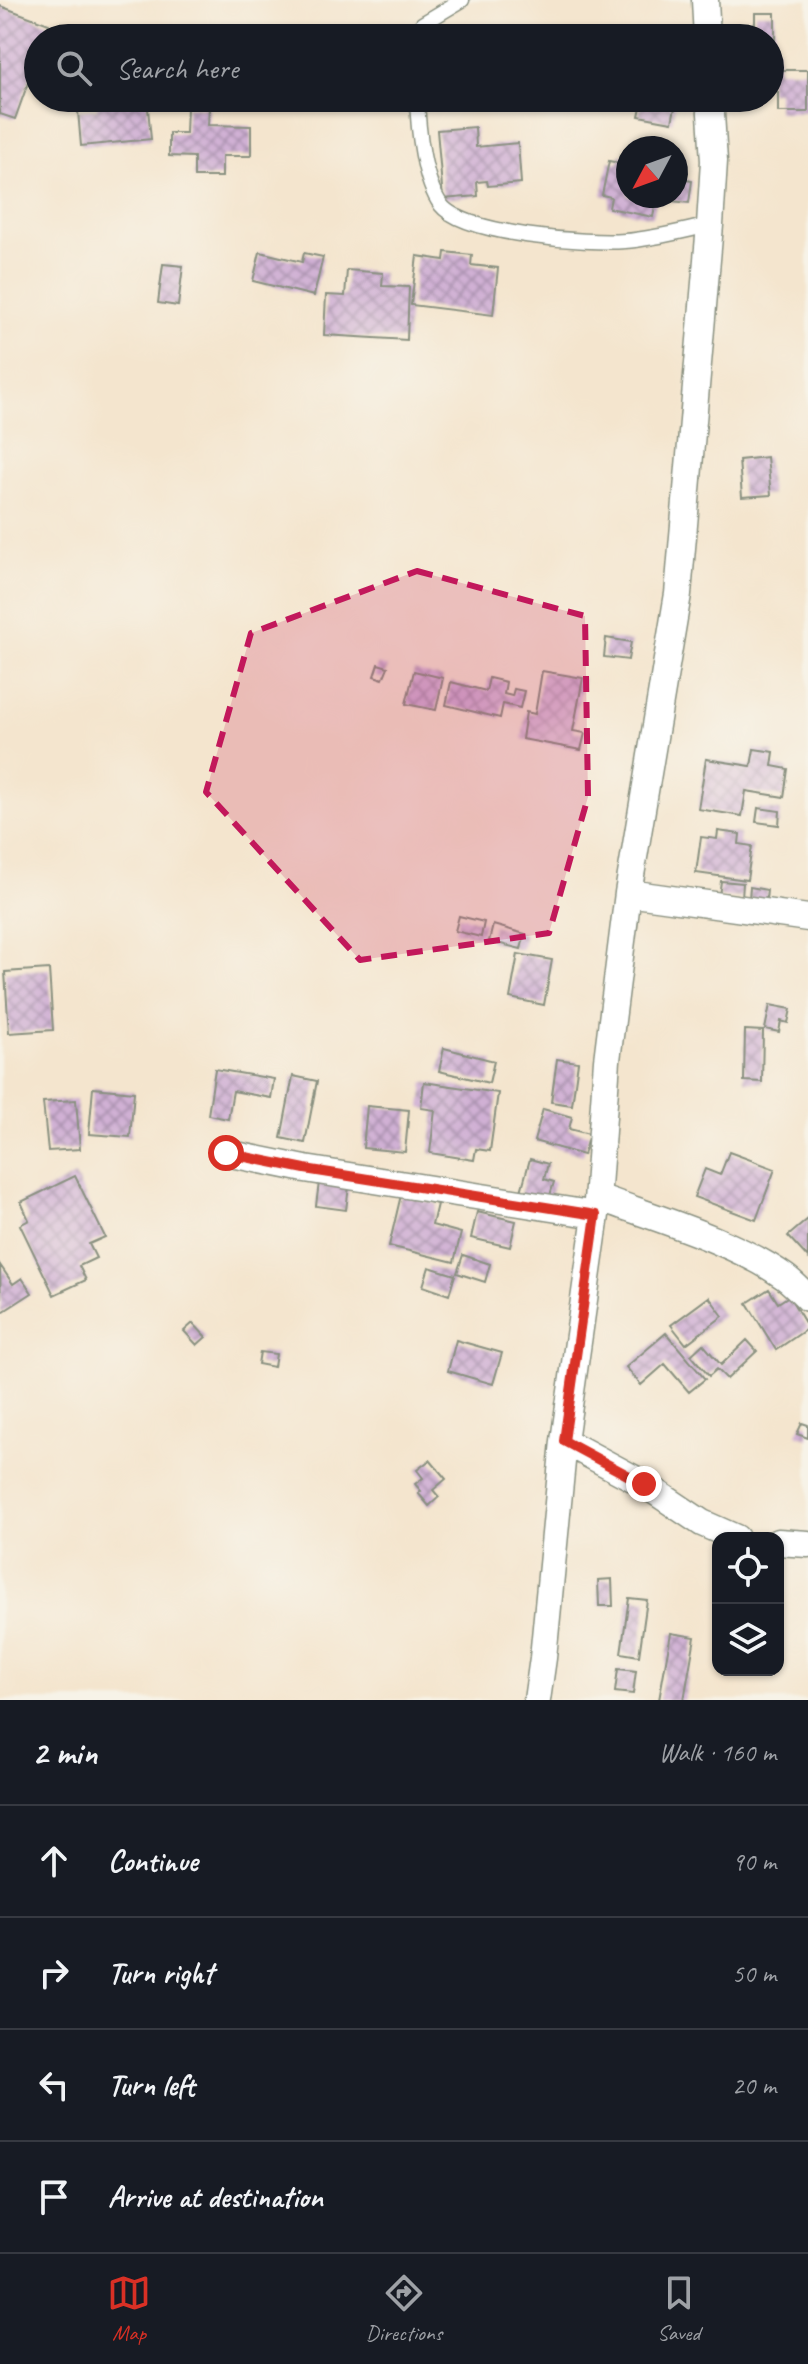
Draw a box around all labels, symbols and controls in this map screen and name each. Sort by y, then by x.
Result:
search box [24,24,784,112]
icon: search [52,46,96,90]
text: Search here [116,49,238,87]
north arrow [616,136,688,208]
route start [208,1135,244,1171]
route end [626,1466,662,1502]
map controls [712,1532,784,1676]
button: locate [712,1532,784,1604]
button: layers [712,1604,784,1676]
text: 2 min [32,1731,97,1774]
text: Walk · 160 m [659,1736,776,1769]
icon: ahead [32,1839,76,1883]
text: Continue [108,1842,198,1880]
text: 90 m [732,1845,776,1878]
icon: right [32,1951,76,1995]
text: Turn right [108,1954,213,1992]
text: 50 m [732,1957,776,1990]
icon: left [32,2063,76,2107]
text: Turn left [108,2066,195,2104]
text: 20 m [732,2069,776,2102]
icon: arrive [32,2175,76,2219]
text: Arrive at destination [108,2178,323,2216]
tab: Map [107,2271,151,2347]
tab: Directions [366,2271,442,2347]
tab: Saved [657,2271,701,2347]

